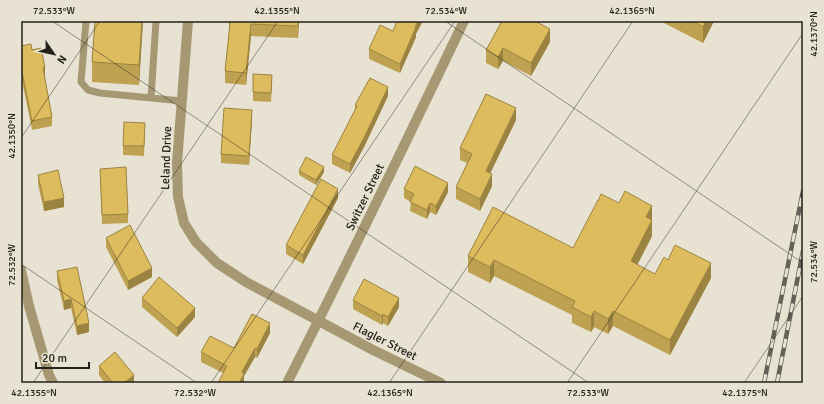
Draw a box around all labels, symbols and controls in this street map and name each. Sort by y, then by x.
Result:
text: 72.533°W [33,5,75,17]
text: 42.1355°N [254,5,300,17]
text: 72.534°W [425,5,467,17]
text: 42.1365°N [609,5,655,17]
text: 42.1370°N [808,11,820,57]
north arrow [34,34,74,74]
text: N [54,53,69,66]
text: 42.1350°N [6,113,18,159]
street label: Leland Drive [158,126,175,190]
street label: Switzer Street [343,161,388,233]
text: 72.534°W [808,241,820,283]
text: 72.532°W [6,244,18,286]
street label: Flagler Street [350,319,419,364]
scale bar [36,344,89,370]
text: 20 m [42,351,67,366]
text: 42.1355°N [11,387,57,399]
text: 72.532°W [174,387,216,399]
text: 42.1365°N [367,387,413,399]
text: 72.533°W [567,387,609,399]
text: 42.1375°N [722,387,768,399]

